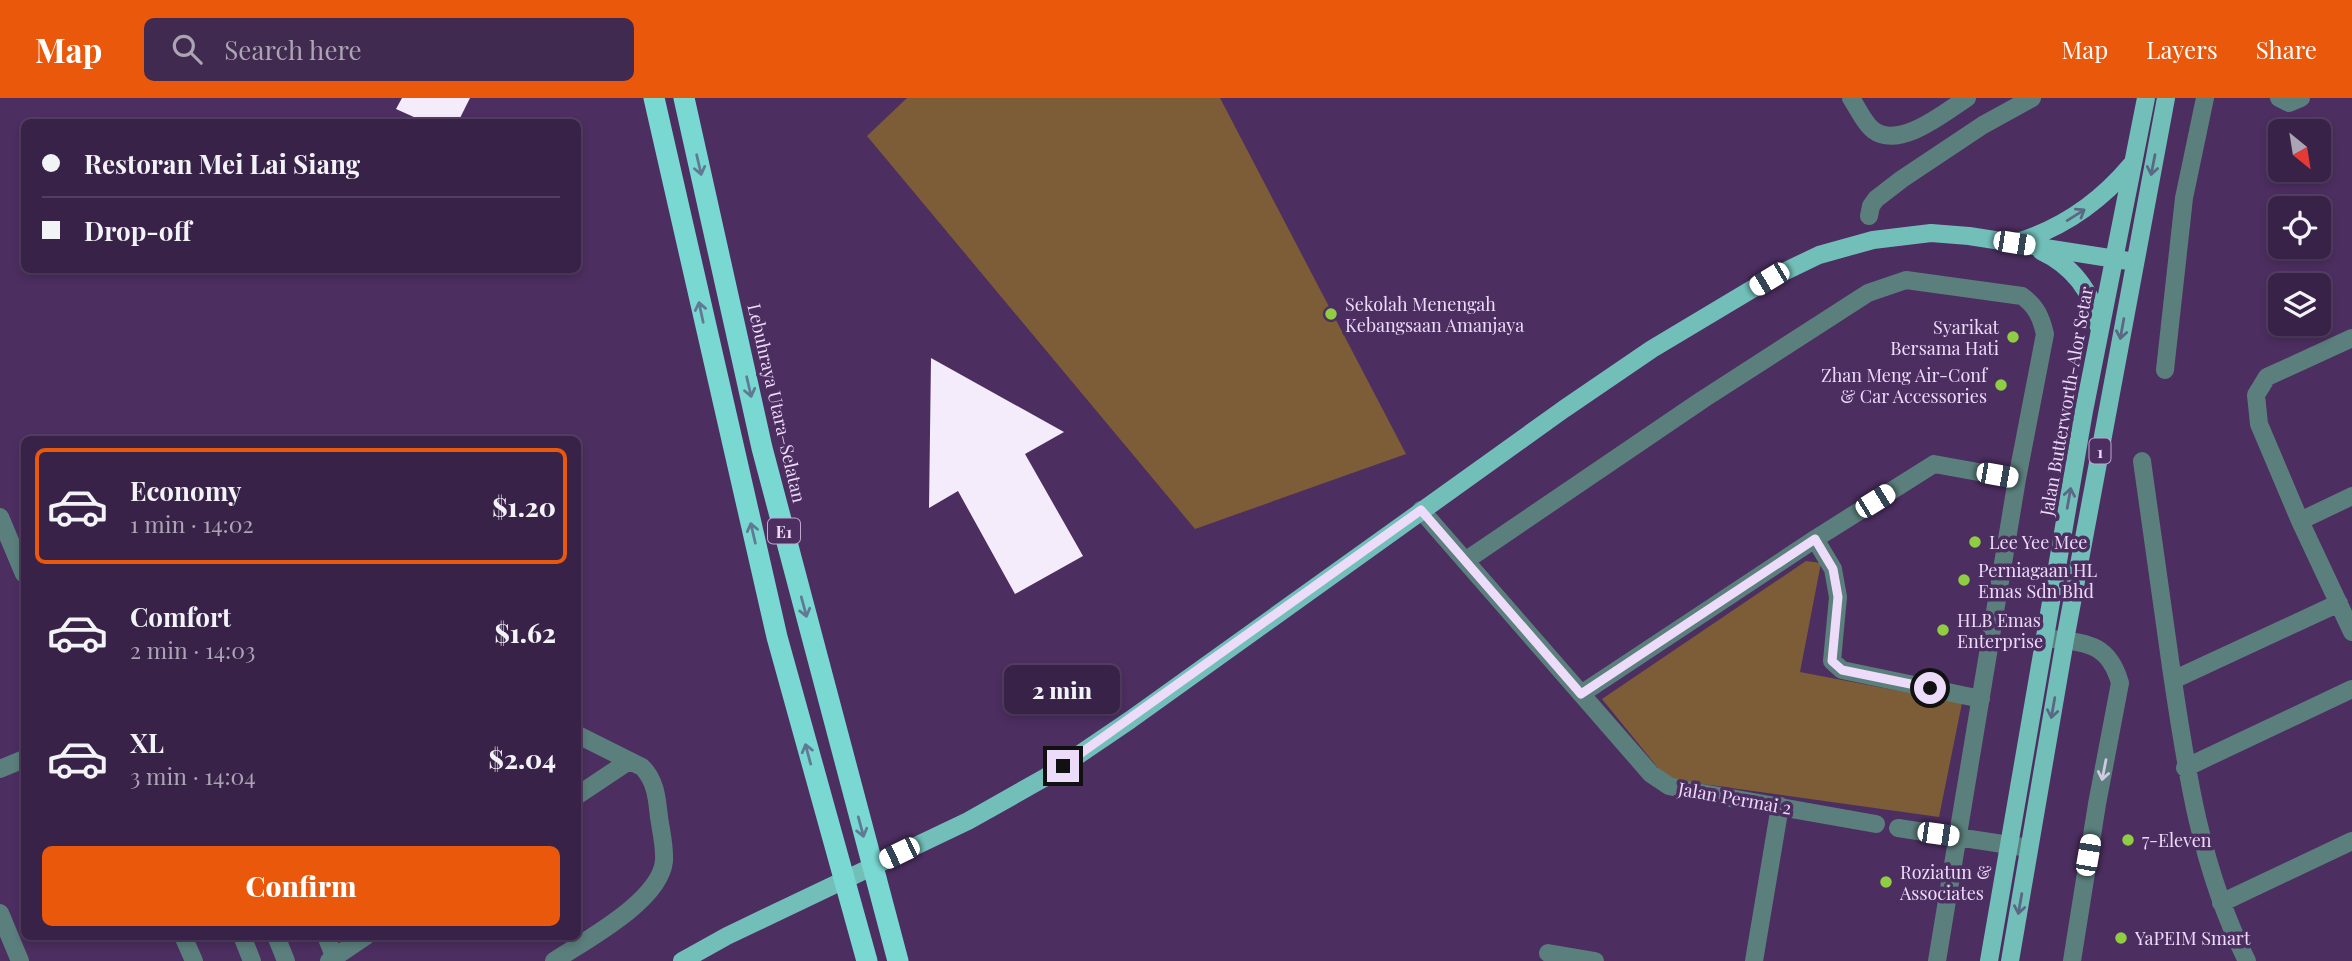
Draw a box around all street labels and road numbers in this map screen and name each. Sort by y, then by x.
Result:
street label: Jalan Butterworth-Alor Setar [2034,284,2098,518]
street label: Lebuhraya Utara–Selatan [742,301,812,505]
road number: 1 [2090,438,2110,464]
road number: E1 [768,518,800,544]
street label: Jalan Permai 2 [1676,776,1793,820]

